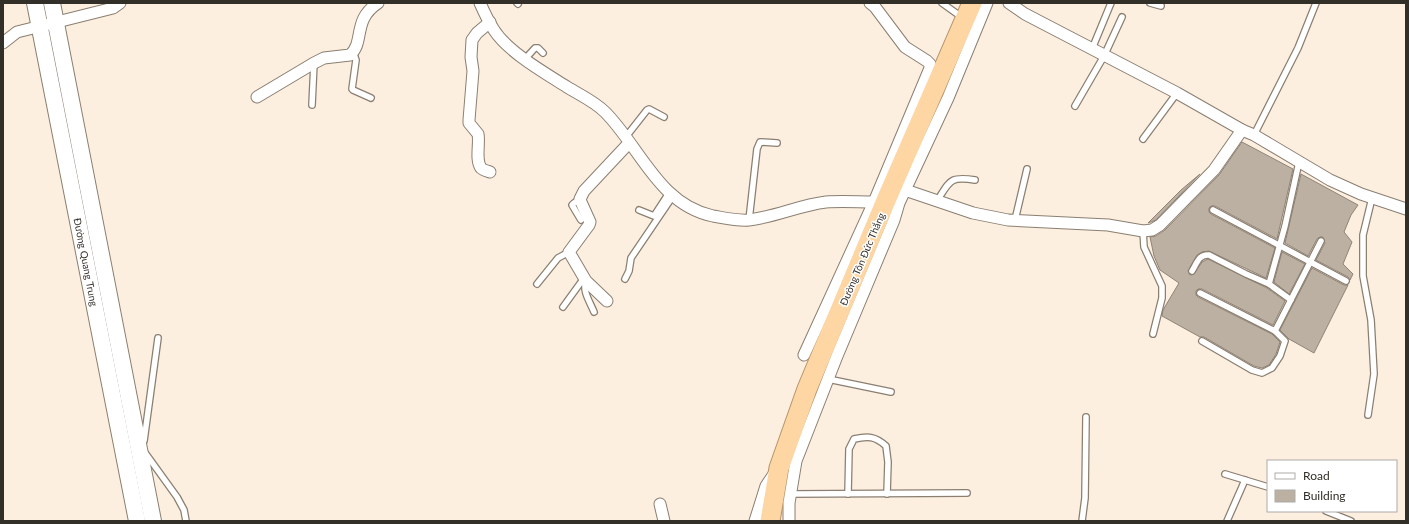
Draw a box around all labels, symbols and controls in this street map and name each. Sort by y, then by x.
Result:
street label: Đường Tôn Đức Thắng [837,211,887,307]
street label: Đường Quang Trung [72,217,100,307]
legend [1267,460,1397,512]
text: Road [1303,468,1330,483]
text: Building [1303,488,1346,503]

